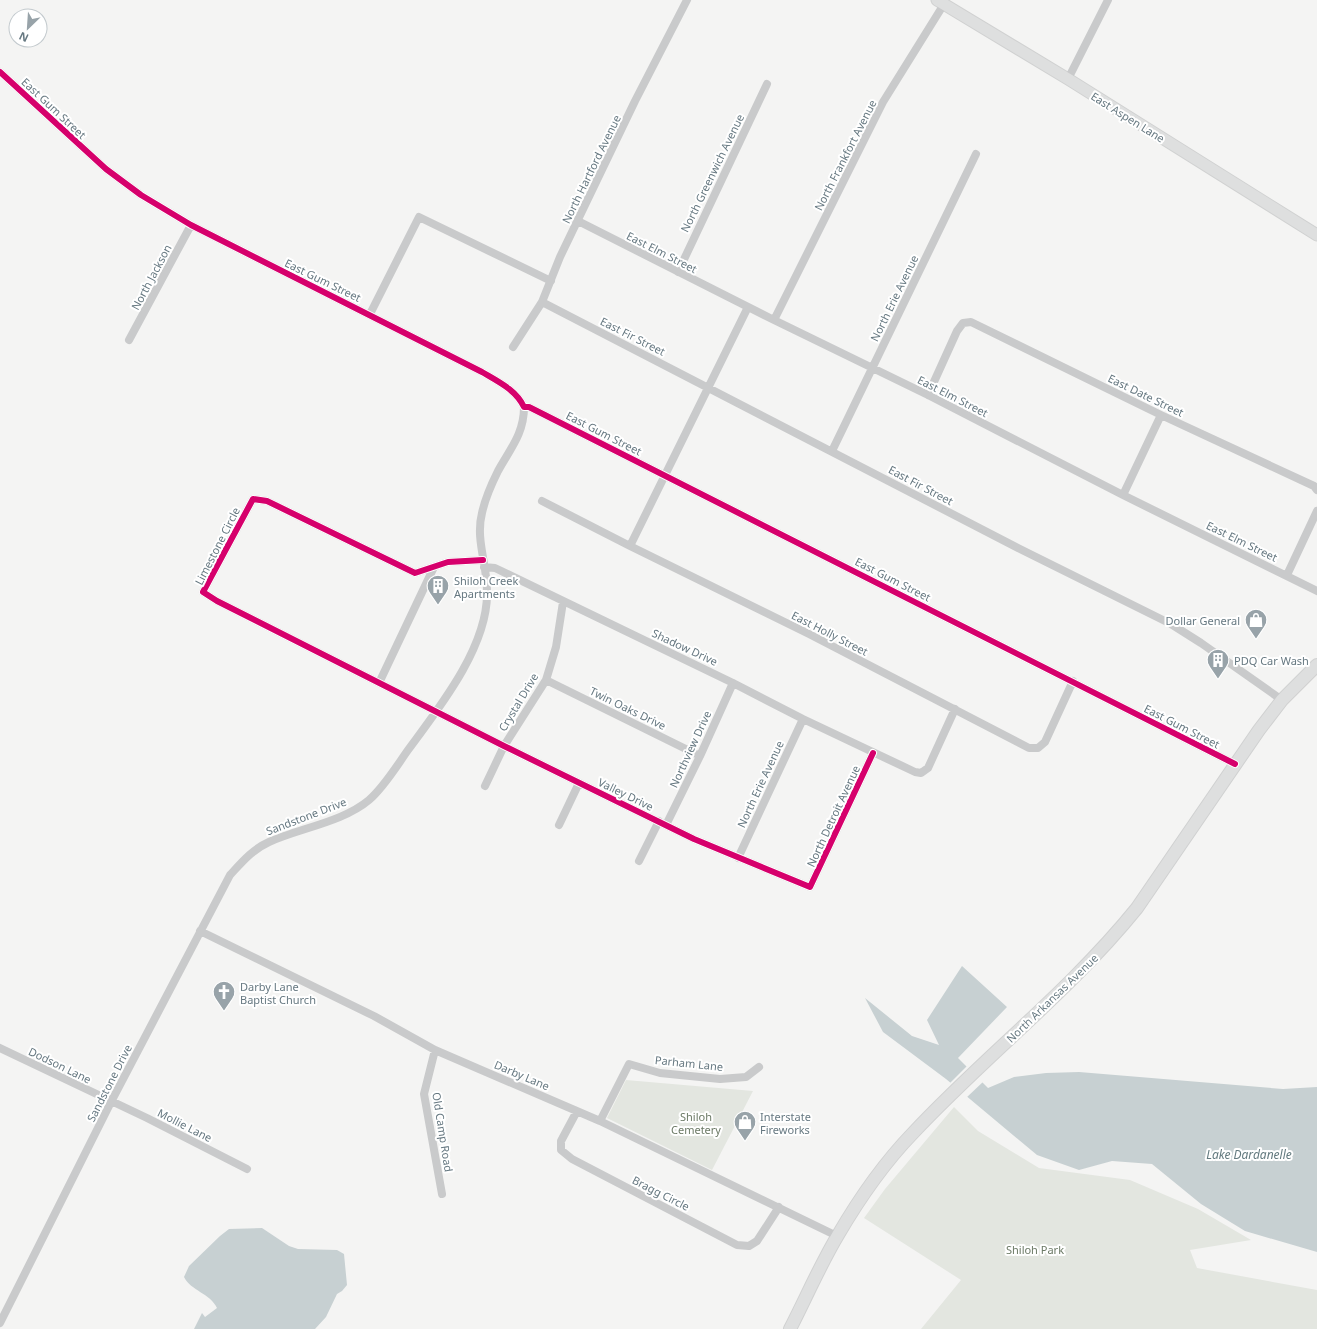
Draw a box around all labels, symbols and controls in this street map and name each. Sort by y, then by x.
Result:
north arrow [8,8,48,48]
text: N [16,29,31,46]
street label: East Gum Street [19,74,90,142]
street label: East Aspen Lane [1088,88,1168,146]
street label: North Frankfort Avenue [811,97,879,213]
street label: North Greenwich Avenue [677,111,747,235]
street label: North Hartford Avenue [558,112,624,226]
street label: East Elm Street [624,228,700,276]
street label: North Jackson [127,242,175,312]
street label: North Erie Avenue [867,252,921,344]
street label: East Gum Street [282,255,364,305]
street label: East Fir Street [598,313,668,359]
street label: East Date Street [1106,370,1186,420]
street label: East Elm Street [915,372,991,420]
street label: East Gum Street [564,407,644,459]
street label: East Fir Street [886,462,956,508]
street label: Limestone Circle [191,505,243,587]
street label: East Elm Street [1204,517,1280,565]
street label: East Gum Street [853,553,933,605]
building icon: Shiloh Creek Apartments [425,573,451,606]
place label: Shiloh Creek Apartments [454,573,519,601]
street label: East Holly Street [789,607,871,659]
shop icon: Dollar General [1243,607,1269,640]
place label: Dollar General [1166,613,1240,628]
street label: Shadow Drive [650,625,720,669]
building icon: PDQ Car Wash [1205,647,1231,680]
place label: PDQ Car Wash [1234,653,1309,668]
street label: Crystal Drive [495,670,541,734]
street label: Twin Oaks Drive [587,683,669,733]
street label: East Gum Street [1142,700,1222,752]
street label: Northview Drive [666,708,714,790]
street label: North Erie Avenue [733,738,787,830]
street label: North Detroit Avenue [803,763,863,869]
street label: Valley Drive [596,774,656,814]
street label: Sandstone Drive [264,794,348,838]
street label: North Arkansas Avenue [1003,950,1101,1046]
church icon: Darby Lane Baptist Church [211,979,237,1012]
place label: Darby Lane Baptist Church [240,979,316,1007]
street label: Sandstone Drive [83,1042,135,1124]
street label: Dodson Lane [26,1043,94,1087]
street label: Parham Lane [654,1052,724,1074]
street label: Darby Lane [492,1057,552,1093]
street label: Old Camp Road [429,1091,457,1173]
street label: Mollie Lane [155,1105,215,1145]
park label: Shiloh Cemetery [671,1109,721,1137]
shop icon: Interstate Fireworks [732,1109,758,1142]
place label: Interstate Fireworks [760,1109,811,1137]
water label: Lake Dardanelle [1206,1146,1292,1163]
street label: Bragg Circle [630,1172,692,1214]
park label: Shiloh Park [1006,1242,1064,1257]

